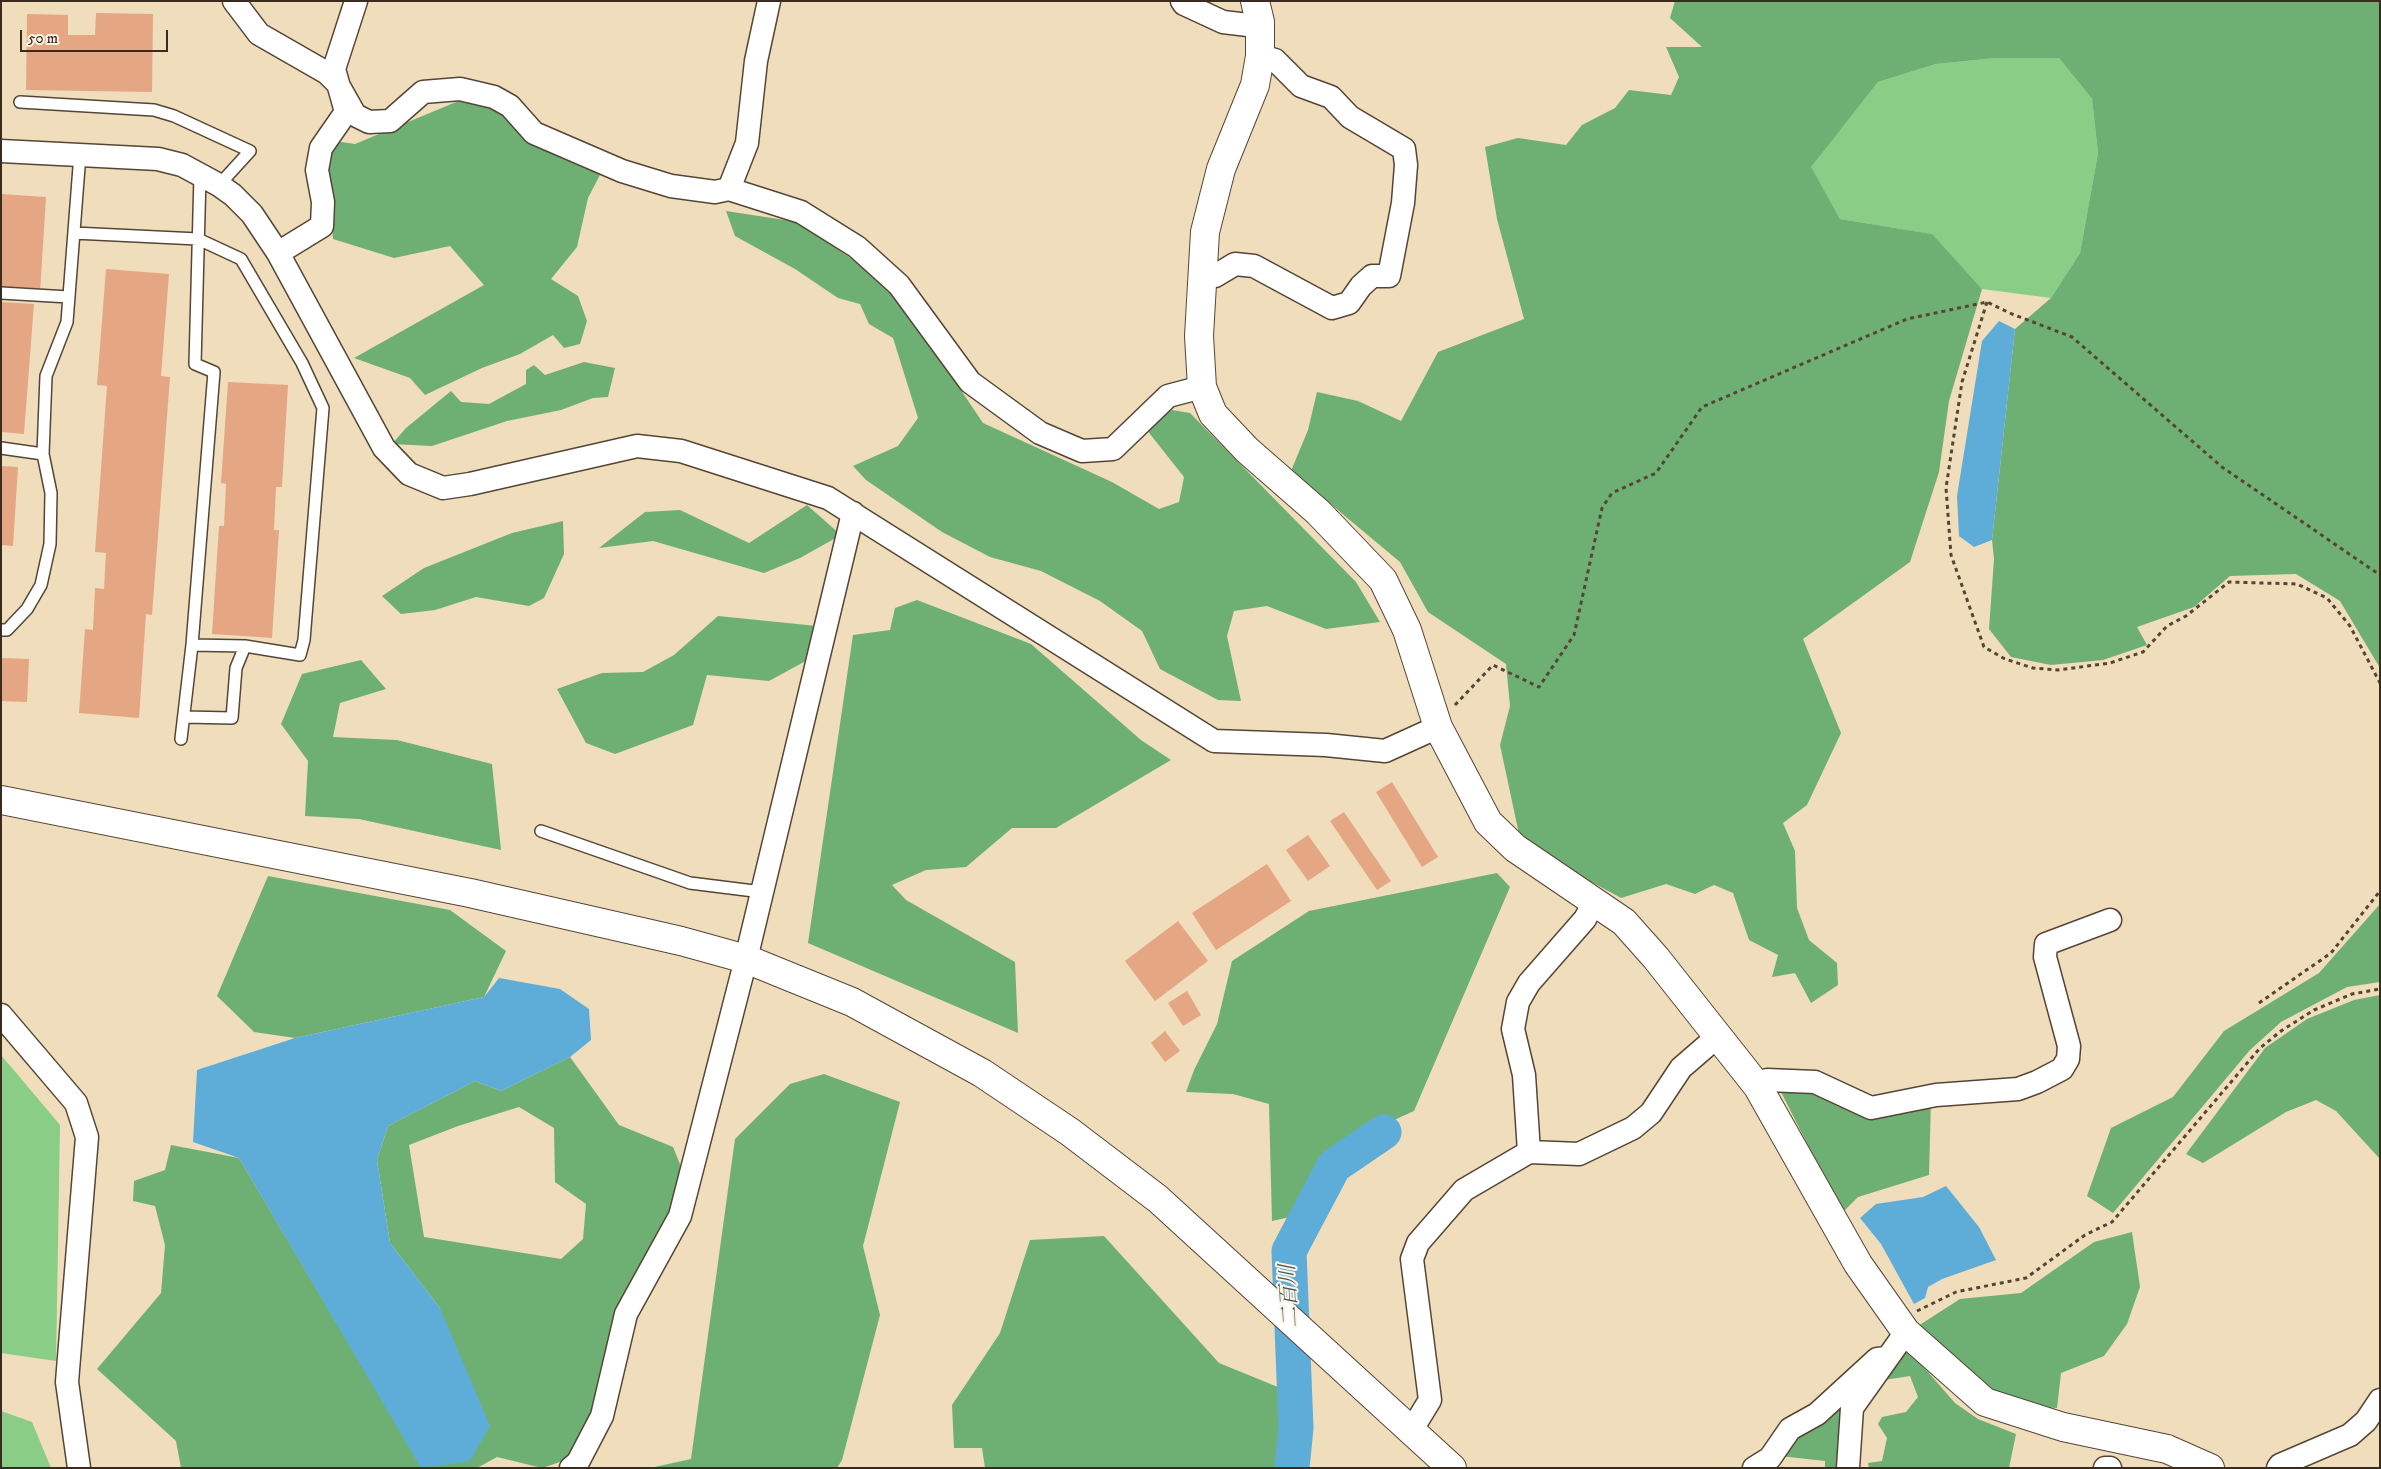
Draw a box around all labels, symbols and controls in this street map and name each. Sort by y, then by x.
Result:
scale bar [22,20,170,52]
text: 50 m [28,29,58,48]
water label: 二百川 [1277,1264,1305,1328]

